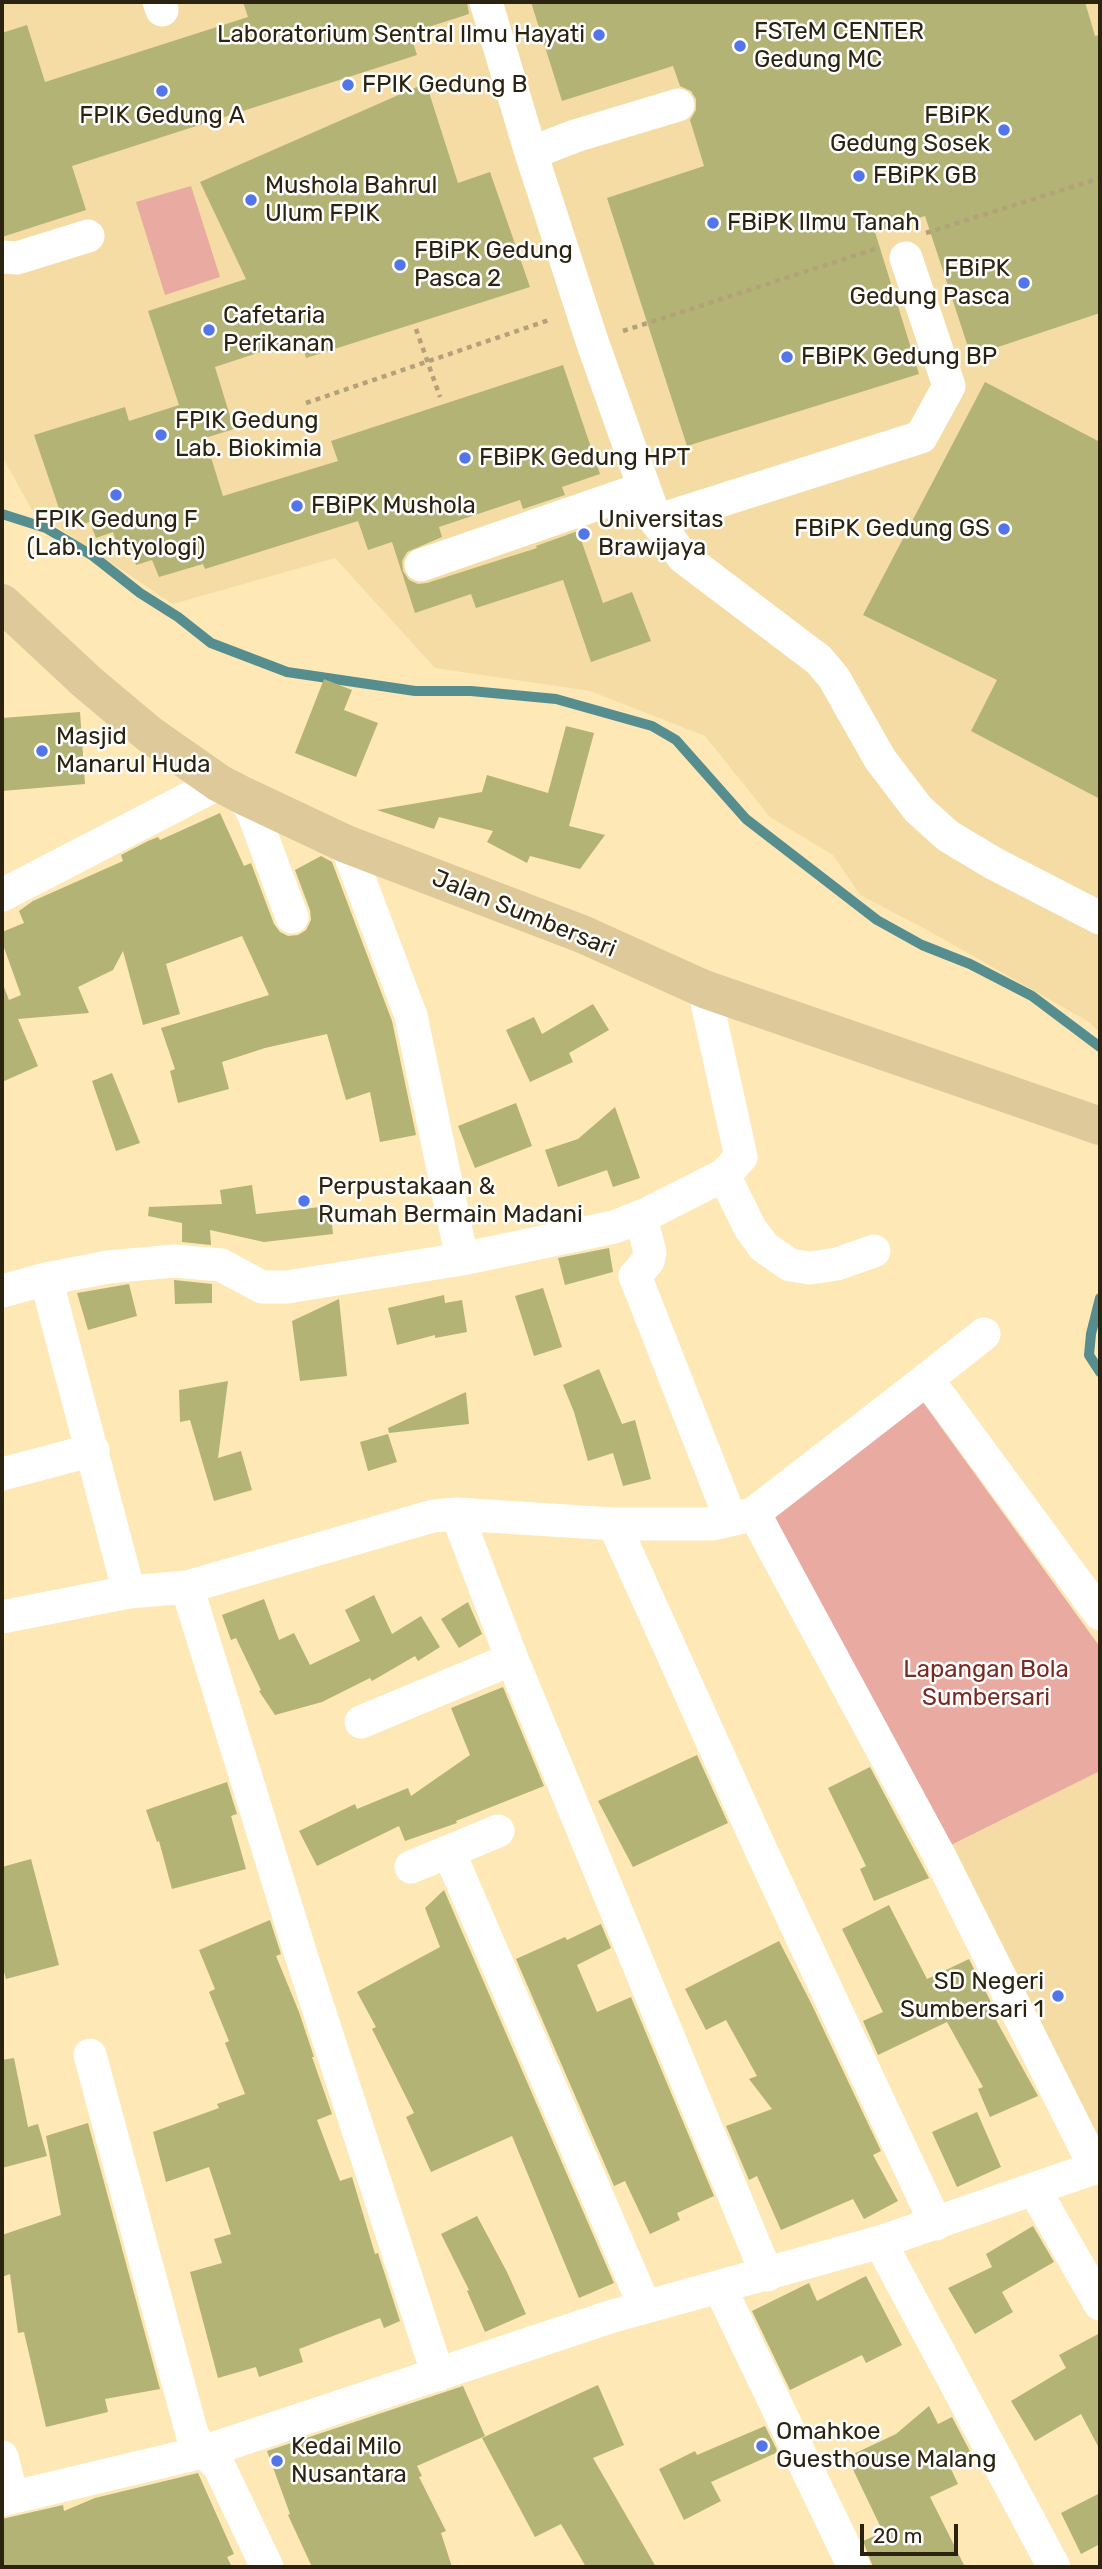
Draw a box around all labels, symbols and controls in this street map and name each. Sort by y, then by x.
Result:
place label: FSTeM CENTER Gedung MC [754,18,924,74]
place label: Laboratorium Sentral Ilmu Hayati [217,21,585,49]
marker: Laboratorium Sentral Ilmu Hayati [591,27,607,43]
marker: FSTeM CENTER Gedung MC [732,38,748,54]
place label: FPIK Gedung B [362,71,528,99]
marker: FPIK Gedung B [340,77,356,93]
marker: FPIK Gedung A [154,83,170,99]
place label: FPIK Gedung A [79,102,245,130]
place label: FBiPK Gedung Sosek [830,102,990,158]
marker: FBiPK Gedung Sosek [996,122,1012,138]
place label: FBiPK GB [873,162,977,190]
marker: FBiPK GB [851,168,867,184]
place label: Mushola Bahrul Ulum FPIK [265,172,437,228]
marker: Mushola Bahrul Ulum FPIK [243,192,259,208]
place label: FBiPK Ilmu Tanah [727,209,920,237]
marker: FBiPK Ilmu Tanah [705,215,721,231]
place label: FBiPK Gedung Pasca 2 [414,237,573,293]
place label: FBiPK Gedung Pasca [850,255,1010,311]
marker: FBiPK Gedung Pasca 2 [392,257,408,273]
marker: FBiPK Gedung Pasca [1016,275,1032,291]
place label: Cafetaria Perikanan [223,302,334,358]
marker: Cafetaria Perikanan [201,322,217,338]
place label: FBiPK Gedung BP [801,343,997,371]
marker: FBiPK Gedung BP [779,349,795,365]
place label: FPIK Gedung Lab. Biokimia [175,407,322,463]
marker: FPIK Gedung Lab. Biokimia [153,427,169,443]
place label: FBiPK Gedung HPT [479,444,690,472]
marker: FBiPK Gedung HPT [457,450,473,466]
marker: FPIK Gedung F (Lab. Ichtyologi) [108,487,124,503]
place label: FBiPK Mushola [311,492,476,520]
marker: FBiPK Mushola [289,498,305,514]
place label: FPIK Gedung F (Lab. Ichtyologi) [27,506,205,562]
place label: Universitas Brawijaya [598,506,724,562]
place label: FBiPK Gedung GS [794,515,990,543]
marker: FBiPK Gedung GS [996,521,1012,537]
marker: Universitas Brawijaya [576,526,592,542]
place label: Masjid Manarul Huda [56,723,210,779]
marker: Masjid Manarul Huda [34,743,50,759]
street label: Jalan Sumbersari [428,864,620,964]
place label: Perpustakaan & Rumah Bermain Madani [318,1173,583,1229]
marker: Perpustakaan & Rumah Bermain Madani [296,1193,312,1209]
park label: Lapangan Bola Sumbersari [903,1656,1069,1712]
place label: SD Negeri Sumbersari 1 [900,1968,1044,2024]
marker: SD Negeri Sumbersari 1 [1050,1988,1066,2004]
place label: Omahkoe Guesthouse Malang [776,2418,996,2474]
place label: Kedai Milo Nusantara [291,2433,407,2489]
marker: Omahkoe Guesthouse Malang [754,2438,770,2454]
marker: Kedai Milo Nusantara [269,2453,285,2469]
scale bar [864,2510,962,2554]
text: 20 m [873,2523,922,2548]

